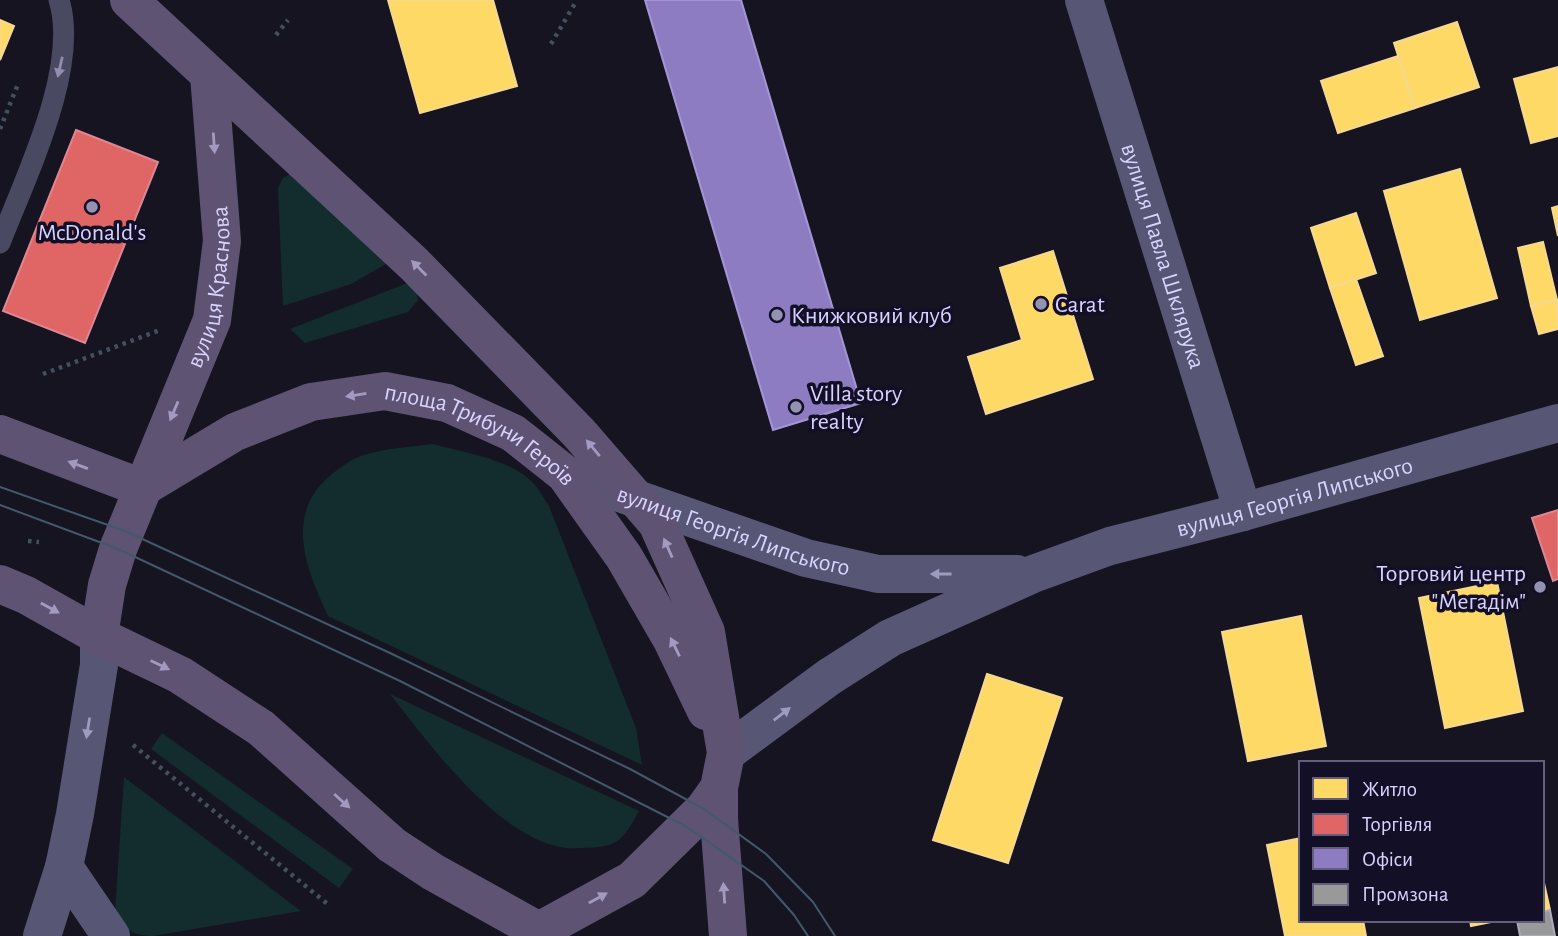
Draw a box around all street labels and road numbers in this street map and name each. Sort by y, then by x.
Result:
street label: вулиця Павла Шклярука [1116,141,1209,372]
street label: вулиця Краснова [183,205,235,371]
street label: площа Трибуни Героїв [382,380,580,490]
street label: вулиця Георгія Липського [1174,454,1416,541]
street label: вулиця Георгія Липського [614,482,852,580]

